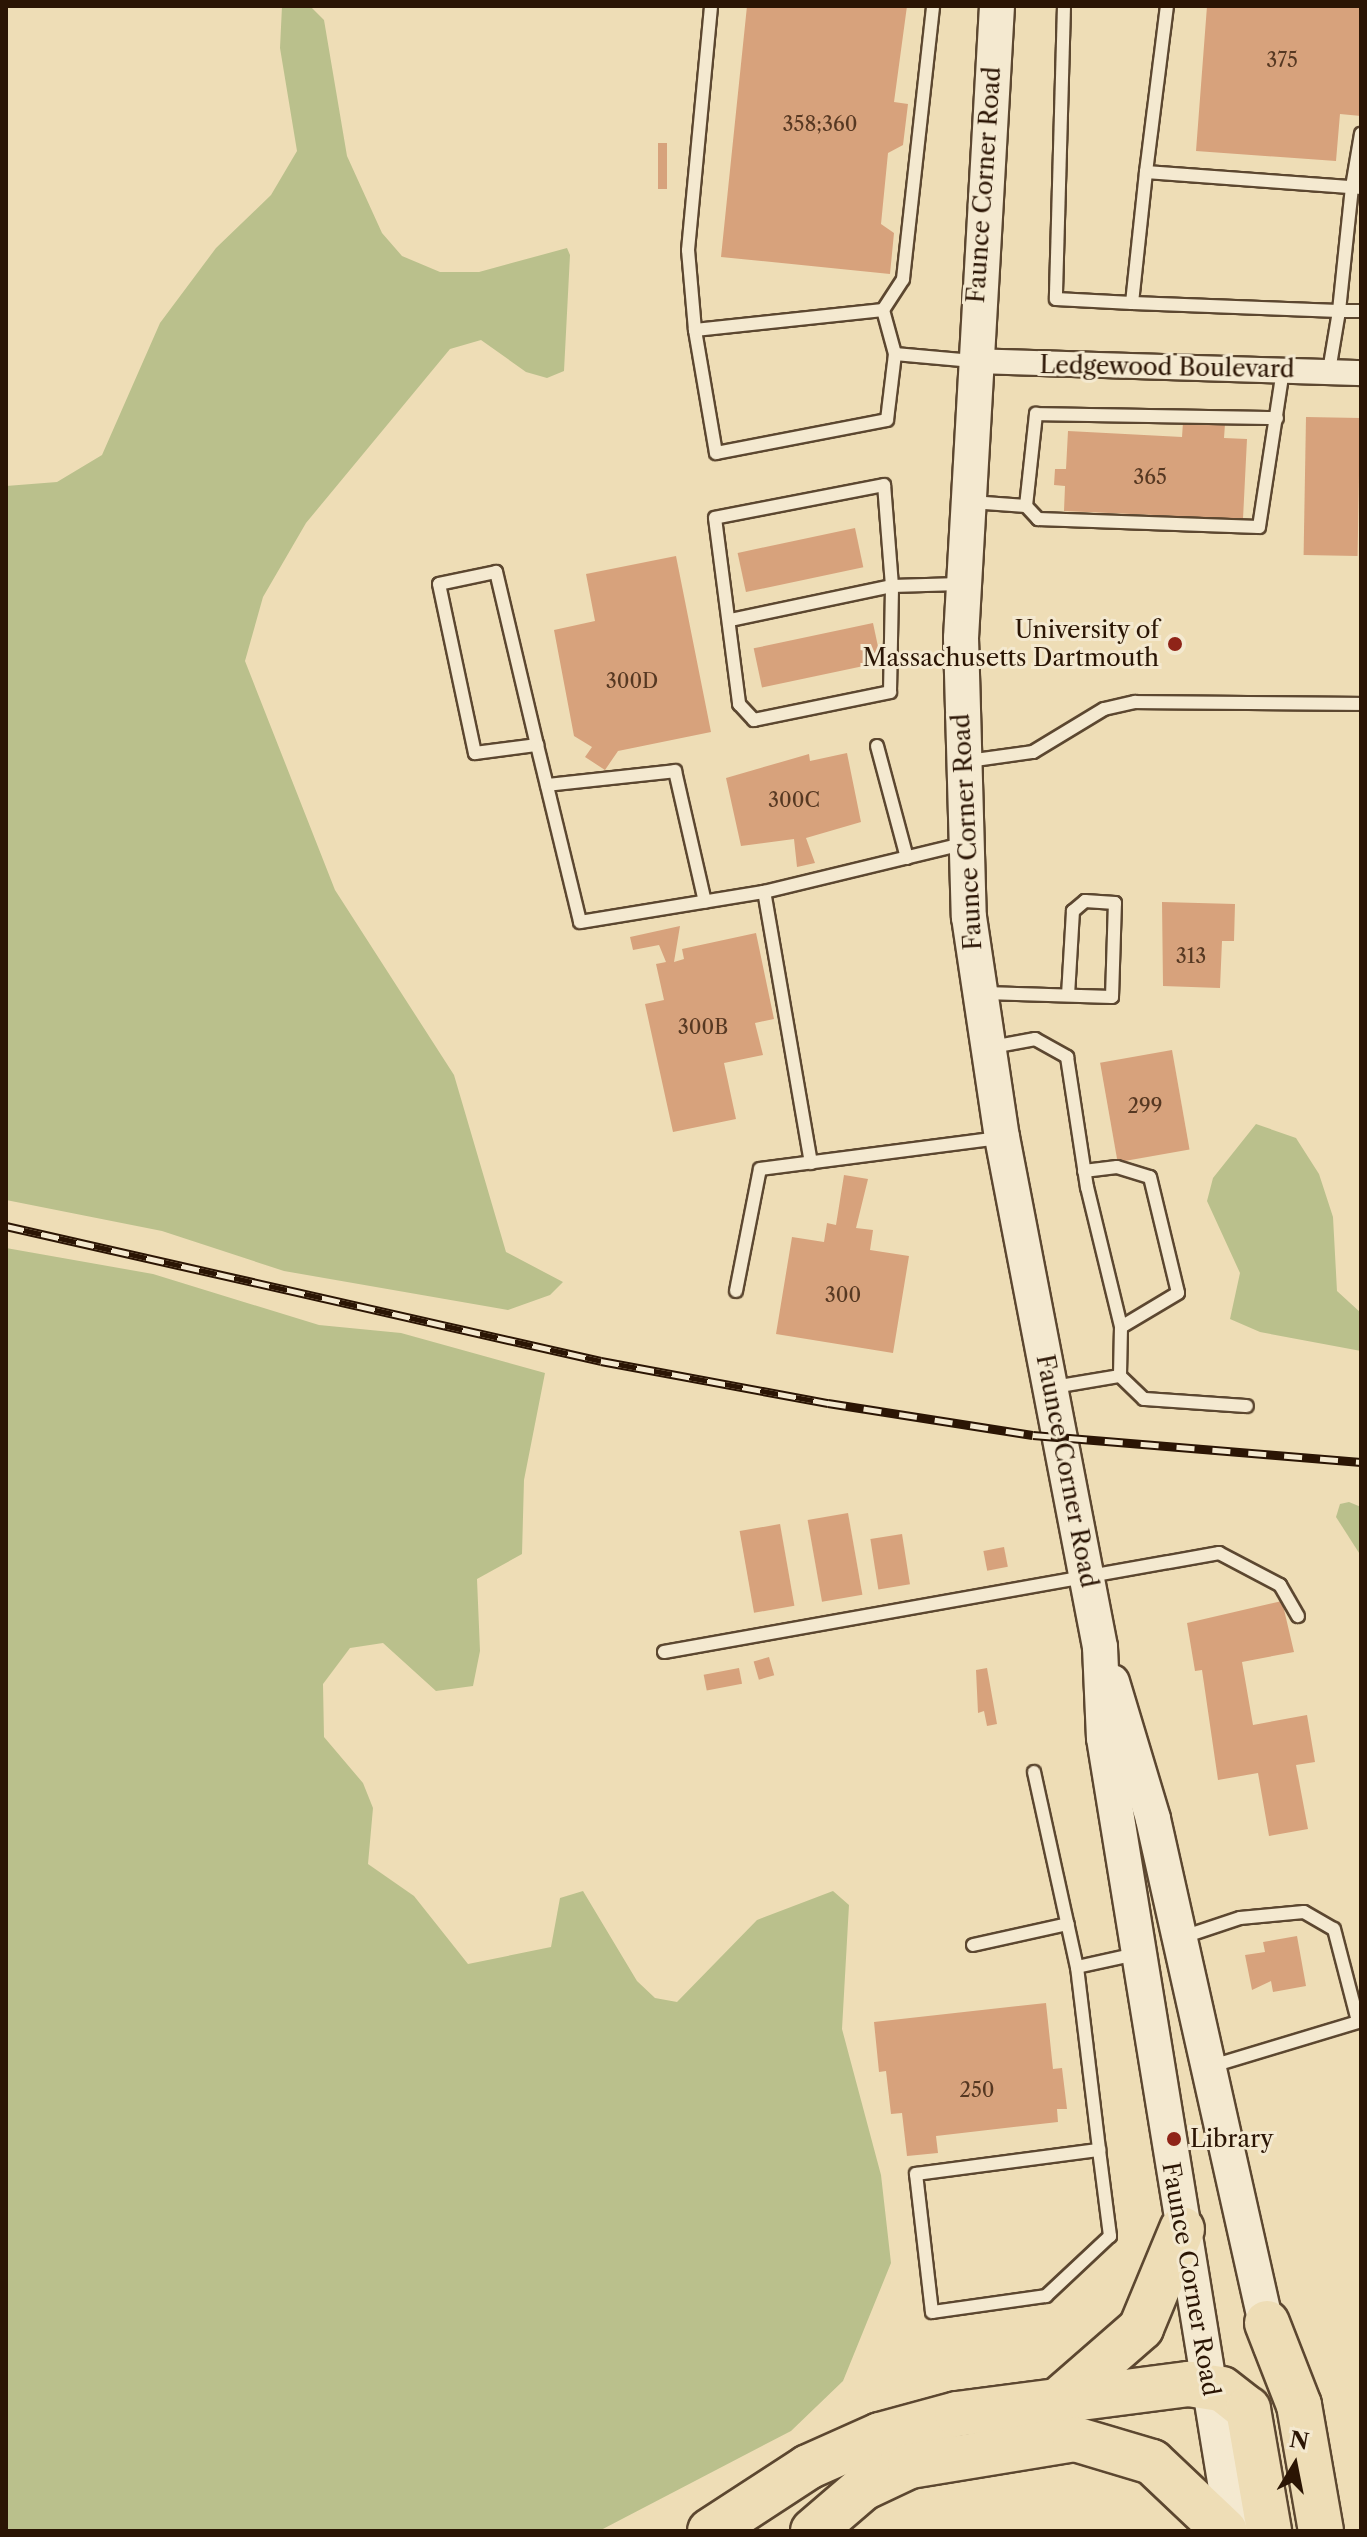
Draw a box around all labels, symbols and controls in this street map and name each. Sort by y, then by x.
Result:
house number: 375 [1266,48,1298,72]
street label: Faunce Corner Road [961,66,1007,304]
house number: 358;360 [783,112,857,136]
street label: Ledgewood Boulevard [1039,350,1295,384]
house number: 365 [1133,465,1167,489]
place label: University of Massachusetts Dartmouth [863,616,1159,672]
marker: University of Massachusetts Dartmouth [1166,635,1184,653]
house number: 300D [606,669,658,693]
street label: Faunce Corner Road [946,713,988,951]
house number: 300C [768,788,820,812]
house number: 313 [1176,944,1206,968]
house number: 300B [678,1015,728,1039]
house number: 299 [1128,1094,1162,1118]
house number: 300 [825,1283,861,1307]
street label: Faunce Corner Road [1030,1352,1104,1590]
house number: 250 [959,2078,995,2102]
place label: Library [1190,2125,1274,2153]
marker: Library [1165,2130,1183,2148]
street label: Faunce Corner Road [1156,2160,1226,2398]
north arrow [1255,2425,1335,2505]
text: N [1287,2426,1311,2456]

